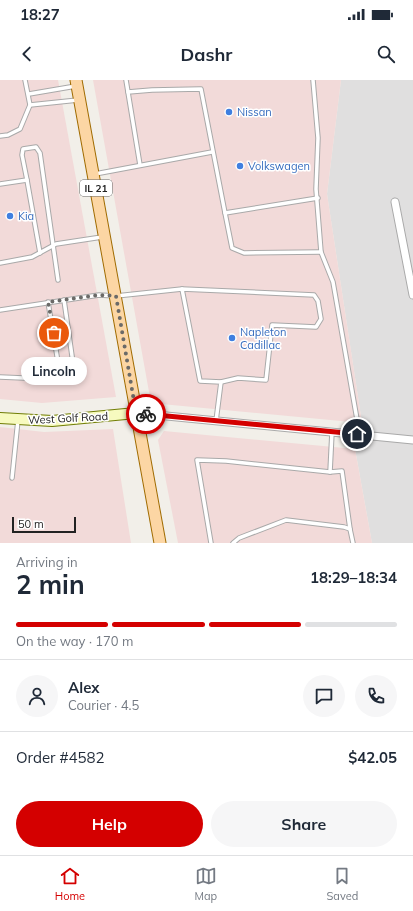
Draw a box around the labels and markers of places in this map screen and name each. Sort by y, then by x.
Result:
place label: Nissan [237,105,272,119]
marker: Nissan [224,107,234,117]
place label: Volkswagen [248,159,310,173]
marker: Volkswagen [235,161,245,171]
place label: Kia [18,209,34,223]
marker: Kia [5,211,15,221]
pin [37,316,71,350]
place label: Napleton Cadillac [240,325,287,352]
marker: Napleton Cadillac [227,333,237,343]
callout: Lincoln [21,357,87,385]
pin [340,417,374,451]

